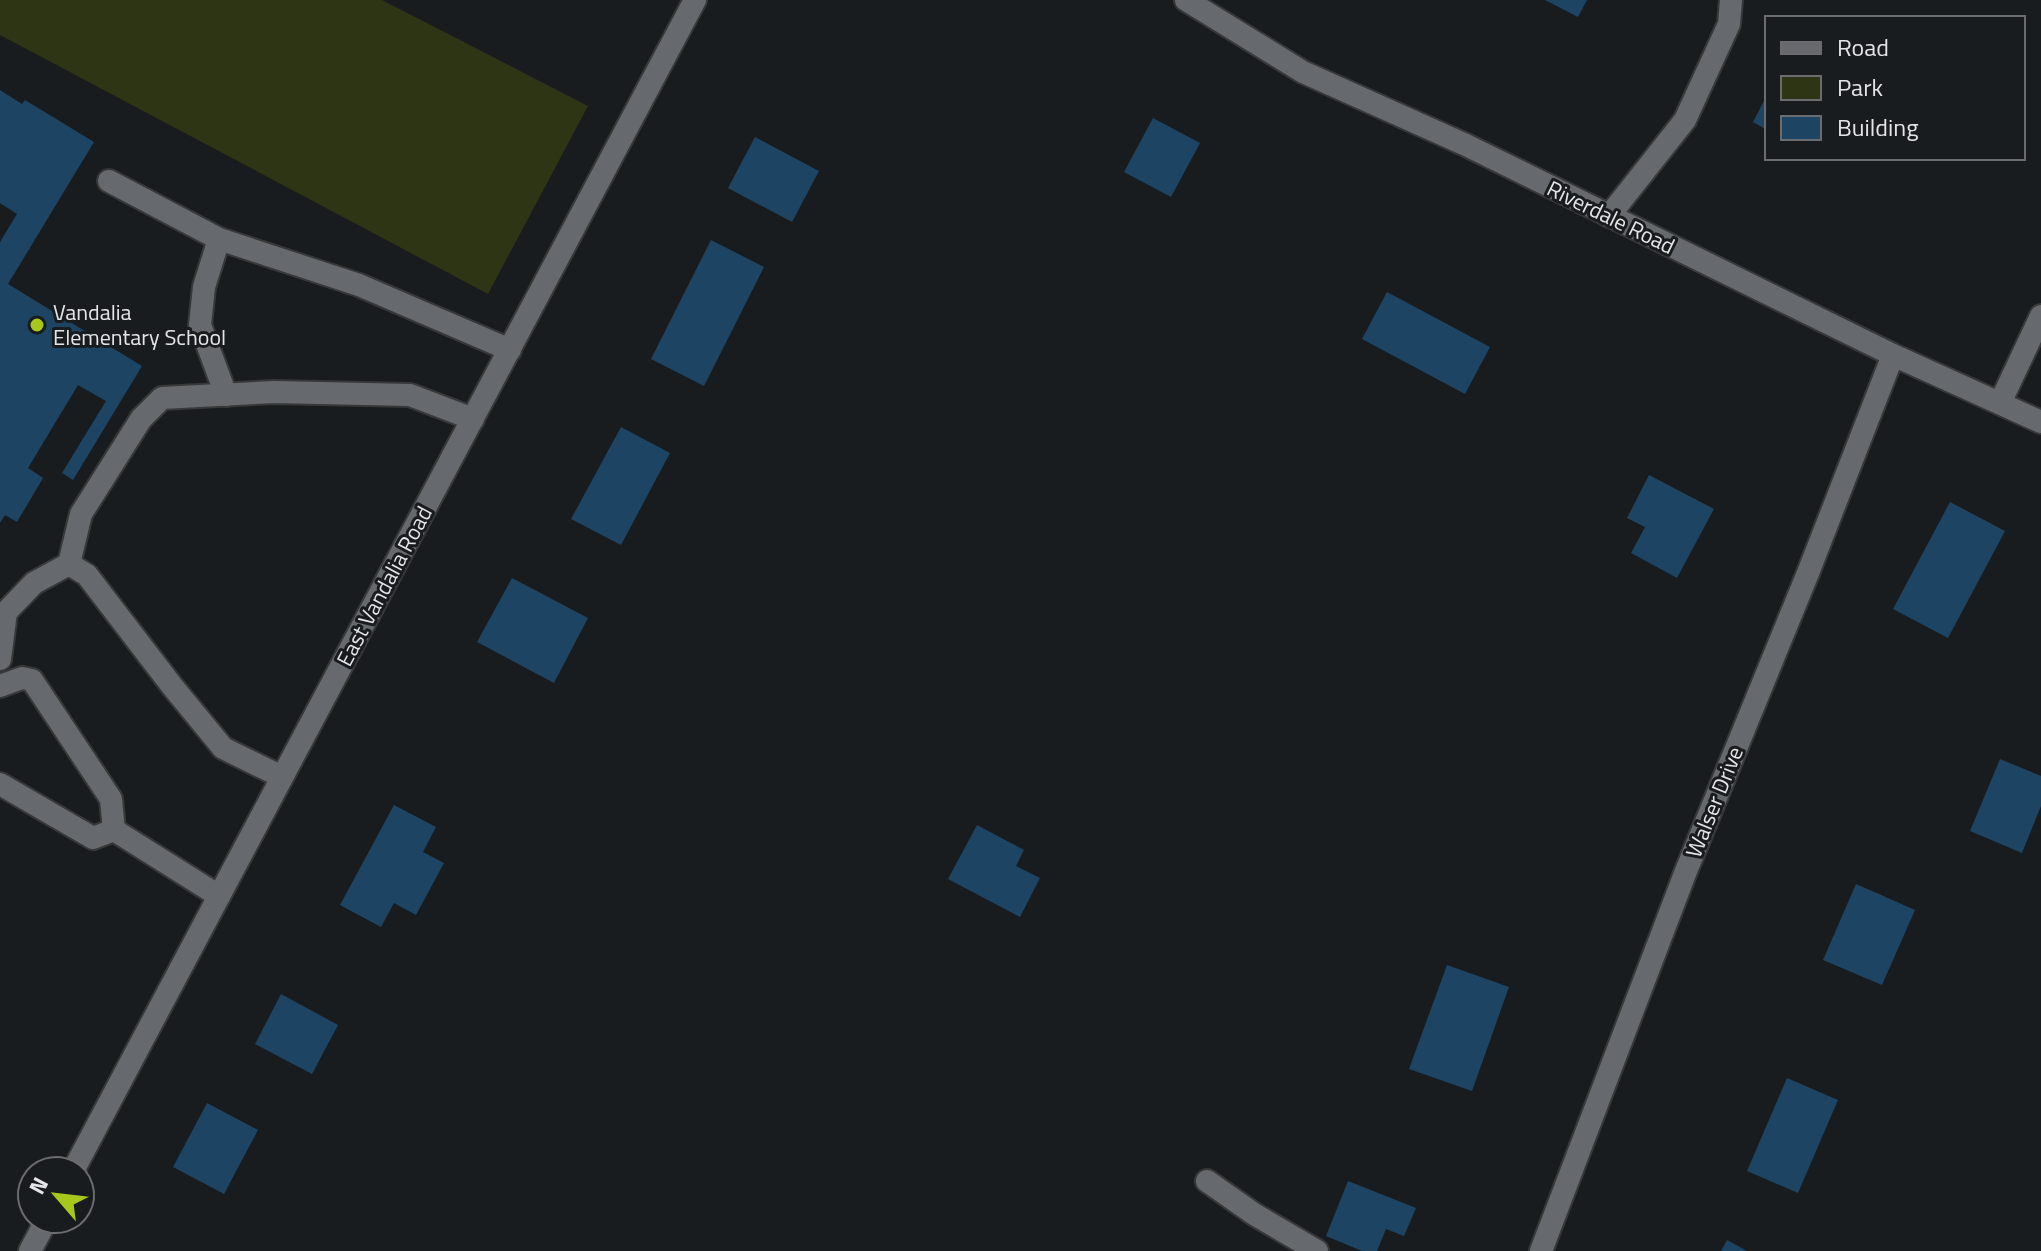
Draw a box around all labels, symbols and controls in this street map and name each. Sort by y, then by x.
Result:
legend [1765,16,2025,160]
text: Road [1837,29,1889,65]
text: Park [1837,69,1883,105]
text: Building [1837,109,1919,145]
street label: Riverdale Road [1541,171,1681,263]
place label: Vandalia Elementary School [53,295,226,354]
marker: Vandalia Elementary School [28,316,46,334]
street label: East Vandalia Road [327,500,441,672]
street label: Walser Drive [1676,741,1752,863]
north arrow [16,1155,96,1235]
text: N [20,1171,57,1200]

